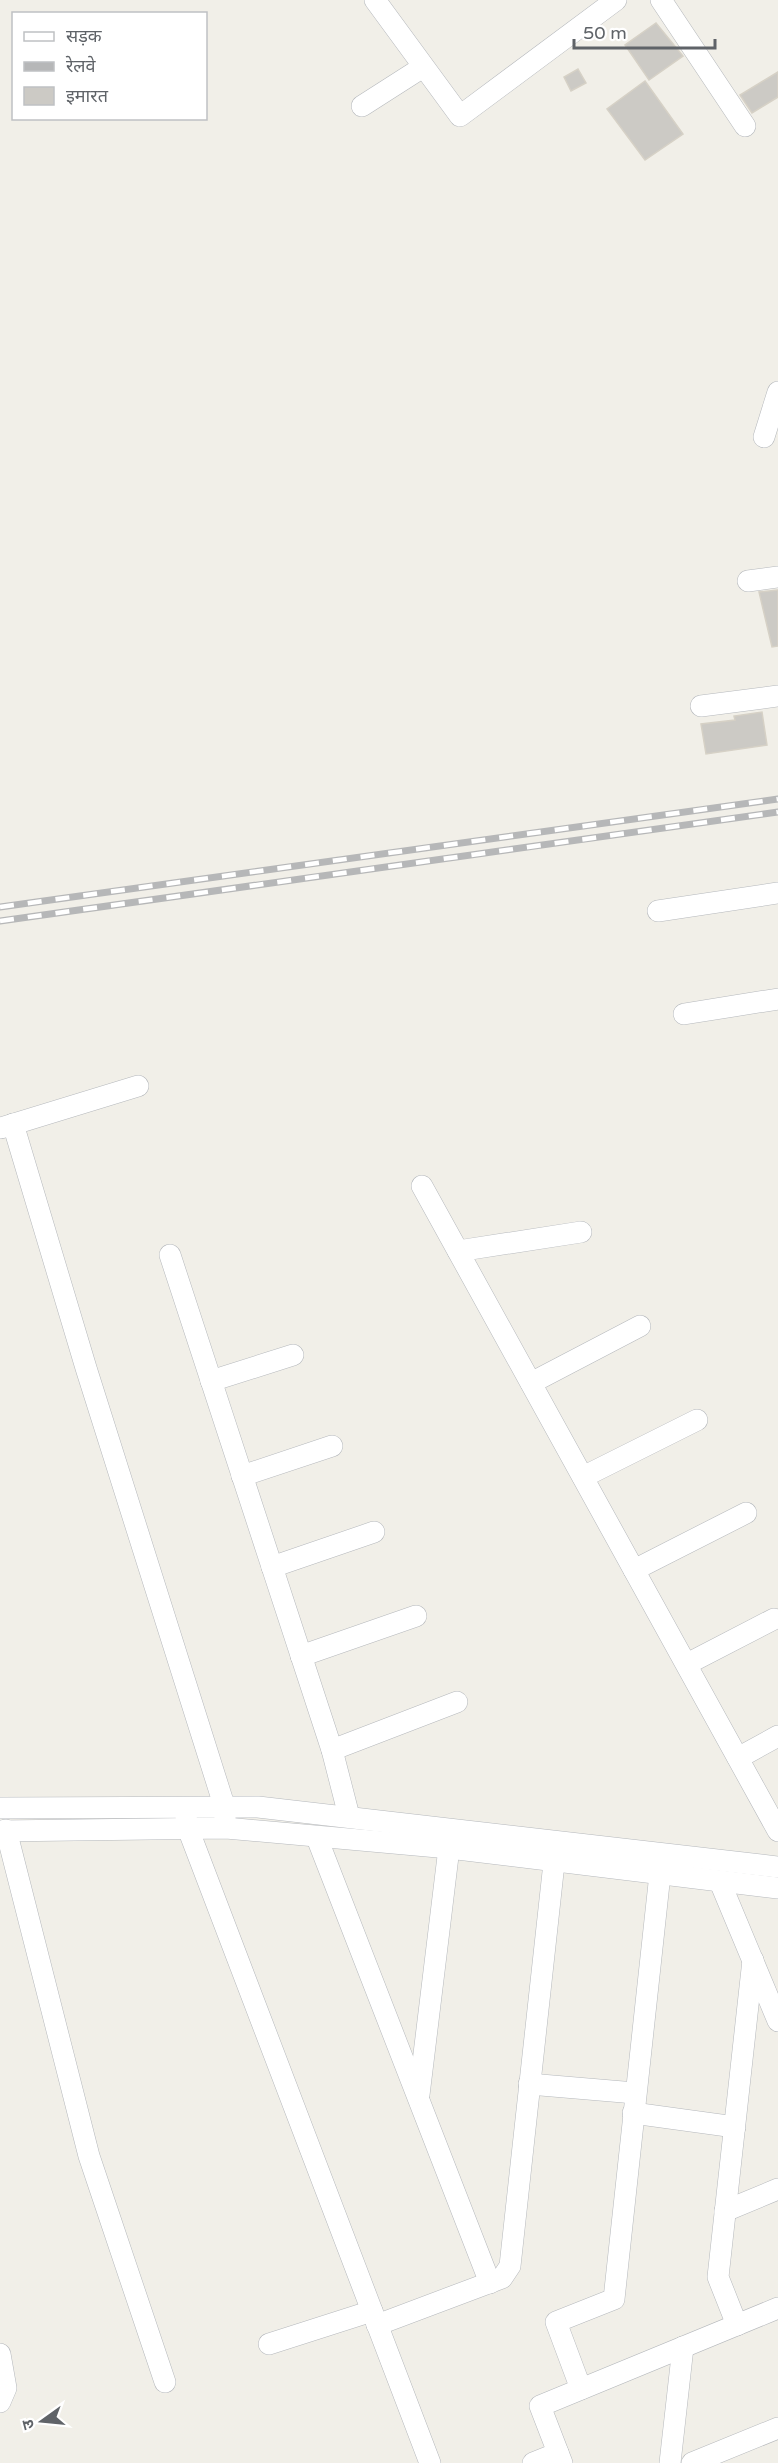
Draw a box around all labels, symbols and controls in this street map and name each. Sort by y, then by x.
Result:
legend [12,12,207,120]
scale bar [574,12,715,50]
text: 50 m [583,22,627,44]
text: सड़क [66,25,103,47]
text: रेलवे [65,55,97,77]
text: इमारत [66,85,109,107]
north arrow [12,2391,72,2451]
text: उ [17,2417,39,2432]

